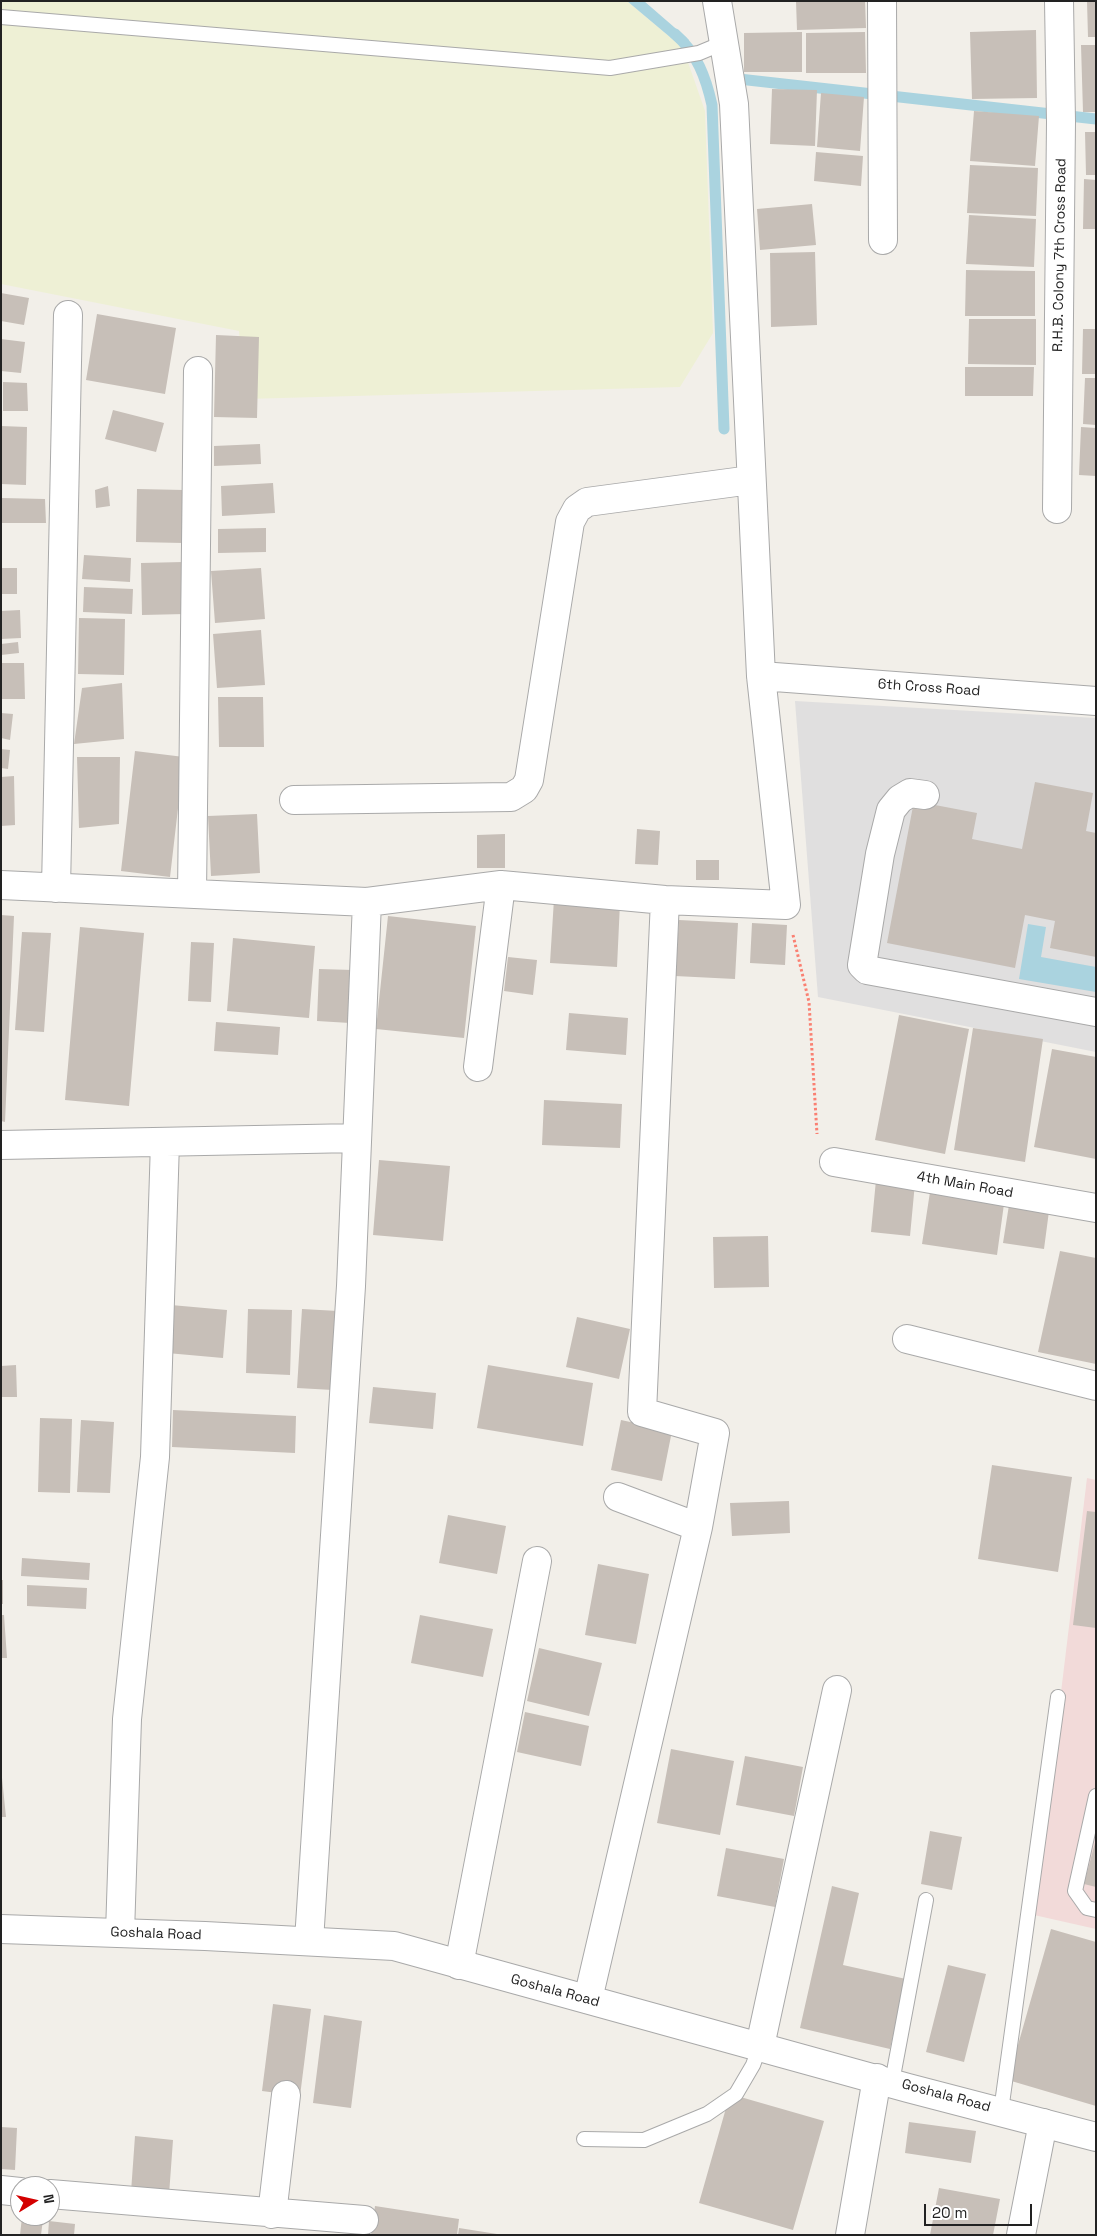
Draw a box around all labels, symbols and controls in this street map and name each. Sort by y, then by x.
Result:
street label: R.H.B. Colony 7th Cross Road [1050,158,1070,352]
street label: 6th Cross Road [877,676,981,700]
street label: 4th Main Road [916,1168,1014,1202]
street label: Goshala Road [110,1924,202,1944]
street label: Goshala Road [509,1971,601,2011]
street label: Goshala Road [900,2076,992,2116]
north arrow [10,2176,60,2226]
text: N [39,2193,58,2205]
scale bar [927,2194,1034,2226]
text: 20 m [932,2203,967,2222]

